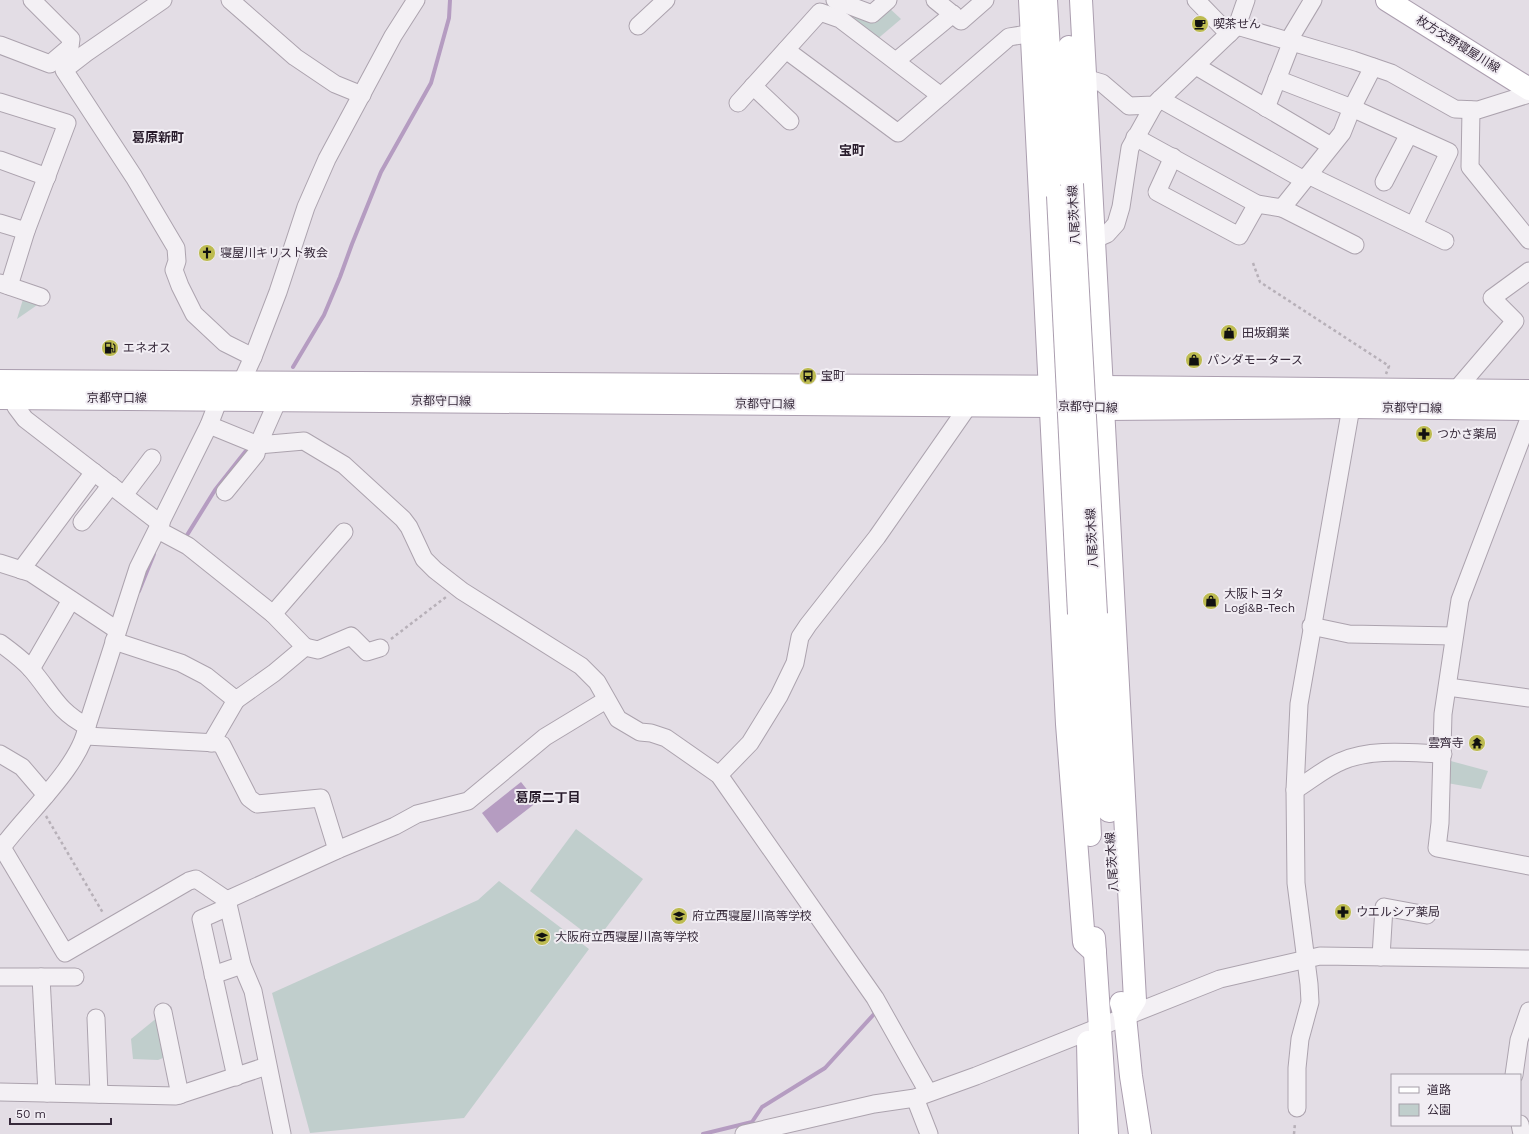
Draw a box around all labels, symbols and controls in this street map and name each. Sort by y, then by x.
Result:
street label: 枚方交野寝屋川線 [1414,13,1502,75]
cafe icon: 喫茶せん [1190,14,1210,34]
place label: 喫茶せん [1213,17,1261,31]
district label: 葛原新町 [132,130,184,145]
district label: 宝町 [839,143,865,158]
street label: 八尾茨木線 [1065,185,1083,245]
church icon: 寝屋川キリスト教会 [197,243,217,263]
place label: 寝屋川キリスト教会 [220,246,328,260]
shop icon: 田坂鋼業 [1219,323,1239,343]
place label: 田坂鋼業 [1242,326,1290,340]
fuel station icon: エネオス [100,338,120,358]
place label: エネオス [123,341,171,355]
shop icon: パンダモータース [1184,350,1204,370]
place label: パンダモータース [1207,353,1303,367]
bus stop icon: 宝町 [798,366,818,386]
place label: 宝町 [821,369,845,383]
street label: 京都守口線 [87,391,147,405]
street label: 京都守口線 [411,393,471,409]
street label: 京都守口線 [735,396,795,412]
street label: 京都守口線 [1058,399,1118,415]
street label: 京都守口線 [1382,400,1442,416]
pharmacy icon: つかさ薬局 [1414,424,1434,444]
place label: つかさ薬局 [1437,427,1497,441]
street label: 八尾茨木線 [1083,508,1101,568]
place label: 大阪トヨタ Logi&B-Tech [1224,587,1295,615]
shop icon: 大阪トヨタ Logi&B-Tech [1201,591,1221,611]
temple icon: 雲齊寺 [1467,733,1487,753]
place label: 雲齊寺 [1428,736,1464,750]
district label: 葛原二丁目 [515,790,581,805]
street label: 八尾茨木線 [1103,832,1121,892]
pharmacy icon: ウエルシア薬局 [1333,902,1353,922]
place label: ウエルシア薬局 [1356,905,1440,919]
school or university icon: 府立西寝屋川高等学校 [669,906,689,926]
place label: 府立西寝屋川高等学校 [692,909,812,923]
school or university icon: 大阪府立西寝屋川高等学校 [532,927,552,947]
place label: 大阪府立西寝屋川高等学校 [555,930,699,944]
legend [1391,1074,1521,1126]
text: 道路 [1427,1083,1451,1097]
scale bar [10,1100,111,1126]
text: 公園 [1427,1103,1451,1117]
text: 50 m [16,1107,46,1121]

